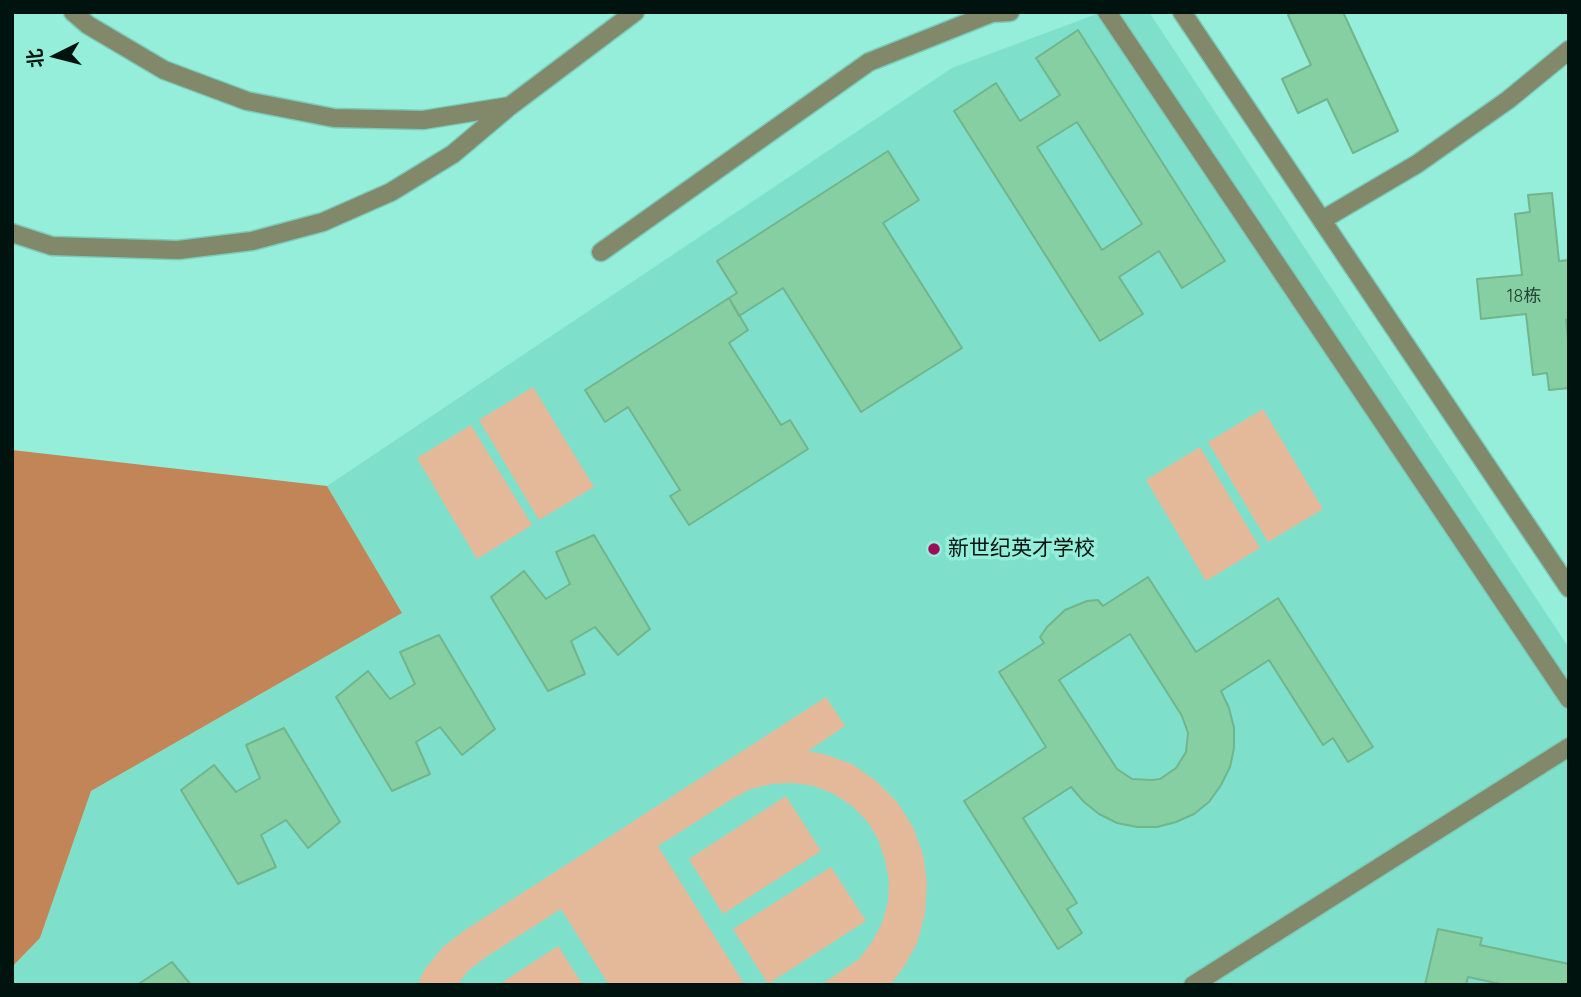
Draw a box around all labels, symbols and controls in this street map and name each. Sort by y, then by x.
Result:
north arrow [21,21,91,91]
text: 北 [22,47,48,69]
house number: 18栋 [1507,286,1541,308]
place label: 新世纪英才学校 [948,536,1095,562]
marker: 新世纪英才学校 [926,541,942,557]

